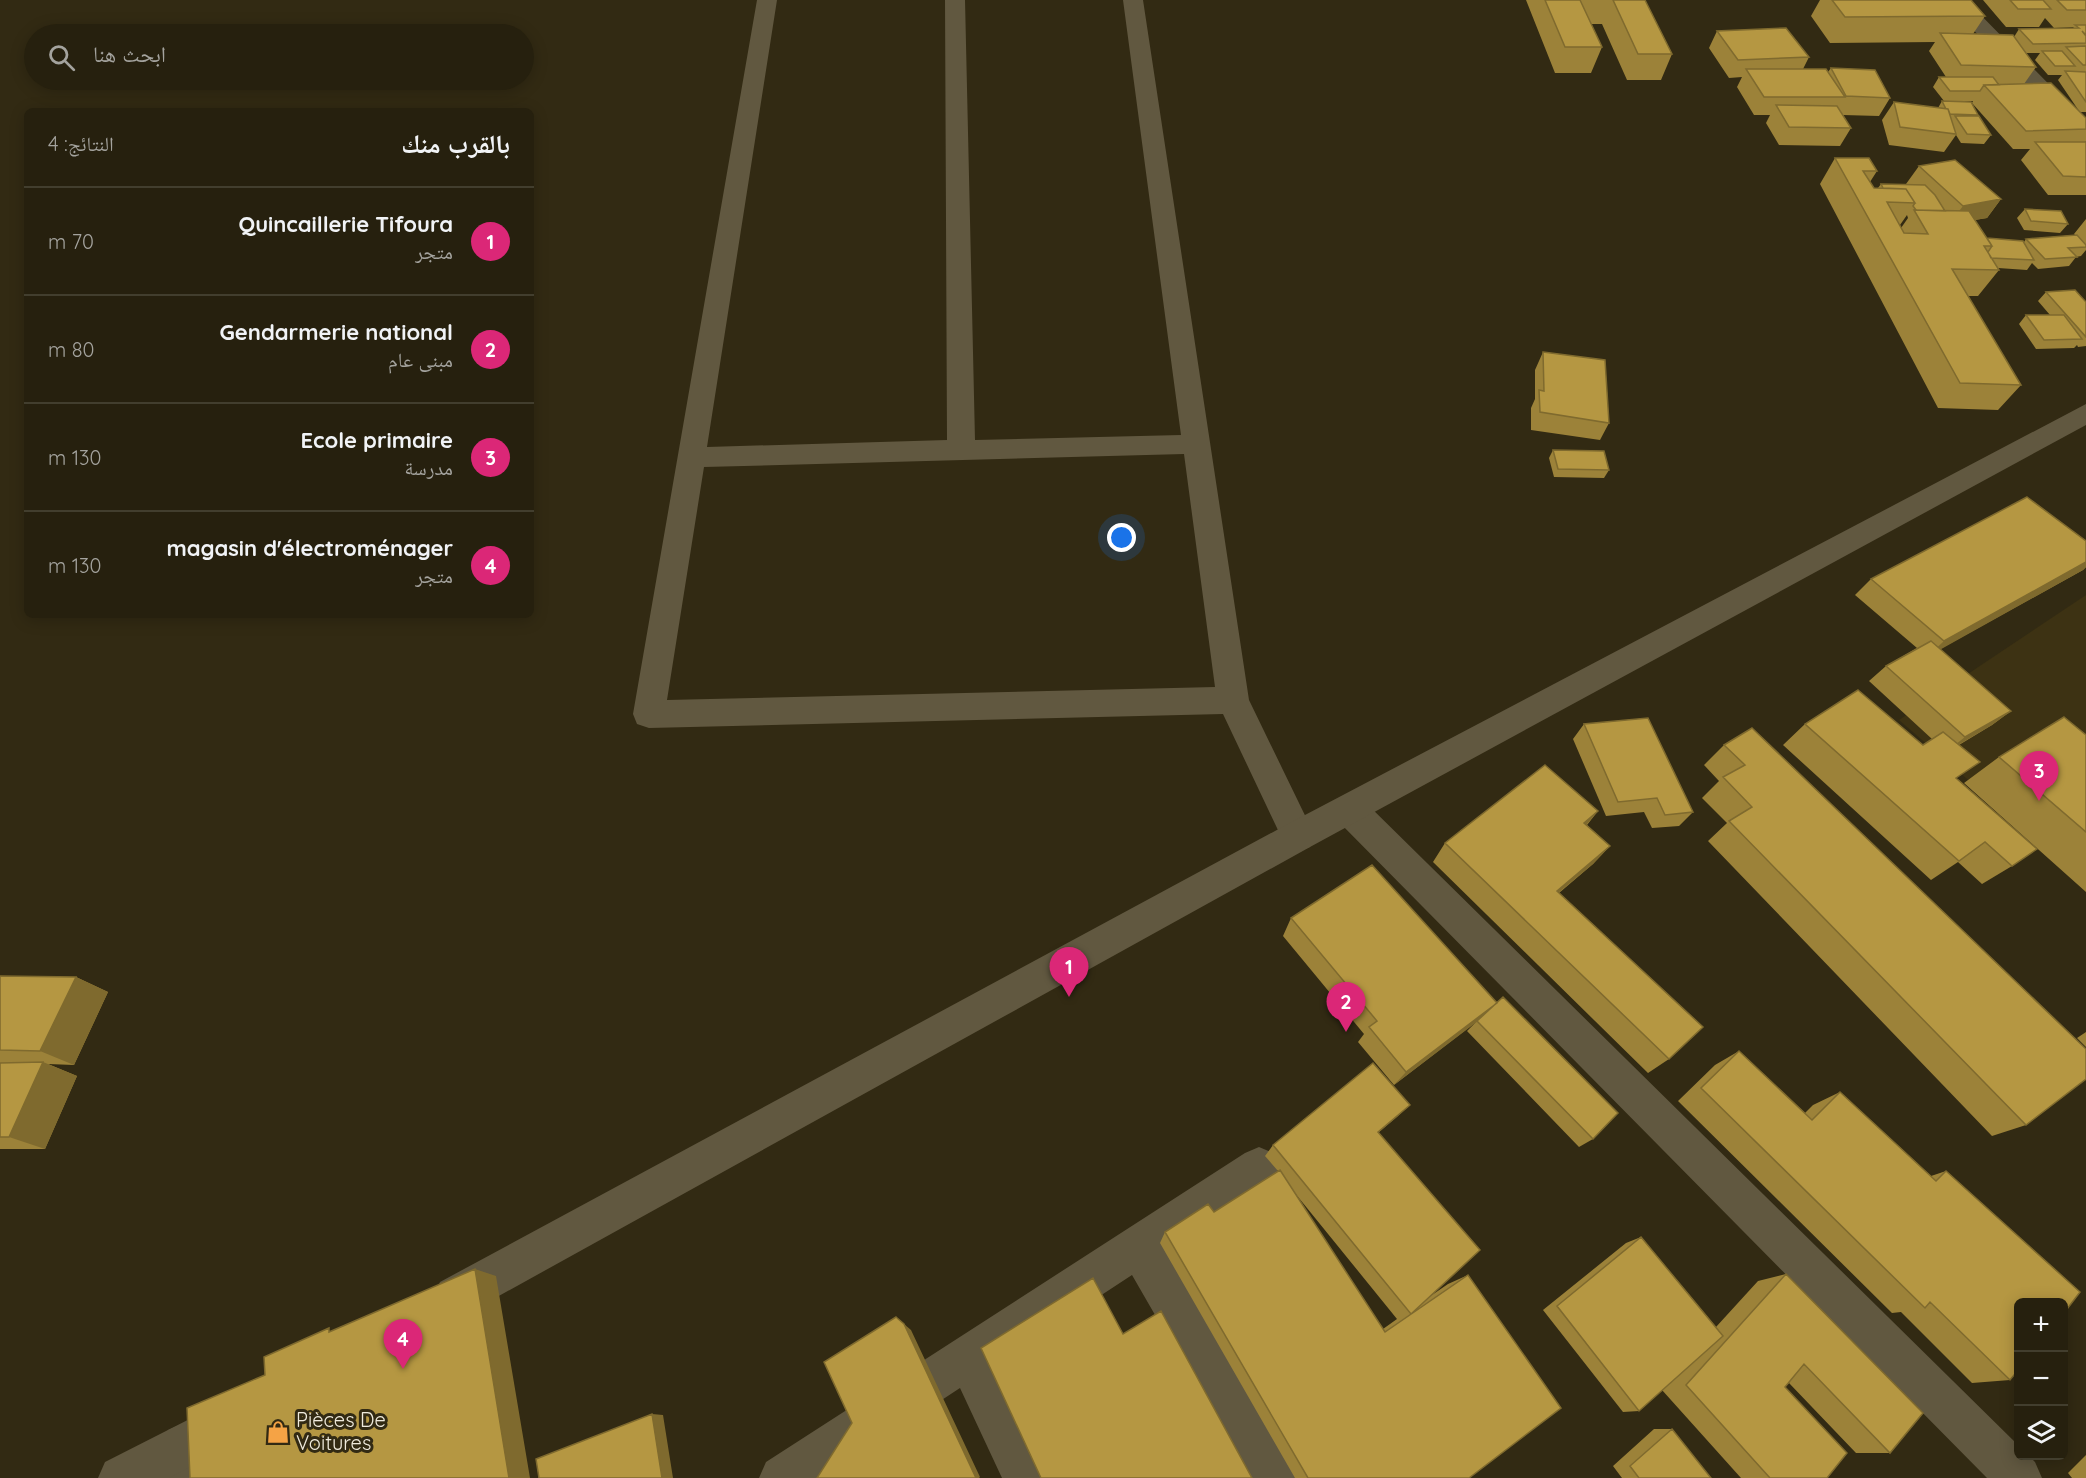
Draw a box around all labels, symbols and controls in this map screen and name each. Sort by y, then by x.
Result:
search box [24,24,534,90]
text: ابحث هنا [93,40,166,68]
icon: search [45,41,78,74]
text: بالقرب منك [401,127,510,160]
text: النتائج: 4 [48,131,114,156]
text: Quincaillerie Tifoura [239,210,453,238]
text: 70 m [48,229,94,254]
text: 1 [487,229,494,254]
text: متجر [415,239,453,264]
text: Gendarmerie national [220,318,453,346]
text: 80 m [48,337,94,362]
text: 2 [485,337,496,362]
text: مبنى عام [388,347,453,372]
text: Ecole primaire [301,426,453,454]
text: 130 m [48,445,102,470]
text: 3 [485,445,496,470]
text: مدرسة [404,455,453,480]
your location [1107,523,1136,552]
text: magasin d'électroménager [166,534,453,562]
text: 130 m [48,553,102,578]
text: 4 [485,553,496,578]
text: متجر [415,563,453,588]
pin: 3 [2020,752,2058,801]
pin: 1 [1050,948,1088,997]
pin: 2 [1326,982,1366,1032]
map controls [2014,1298,2068,1460]
button: + [2014,1298,2068,1352]
pin: 4 [384,1320,422,1369]
button: − [2014,1352,2068,1406]
button: layers [2014,1406,2068,1460]
place label: Pièces De Voitures [296,1407,386,1455]
shop icon: Pièces De Voitures [265,1419,291,1445]

